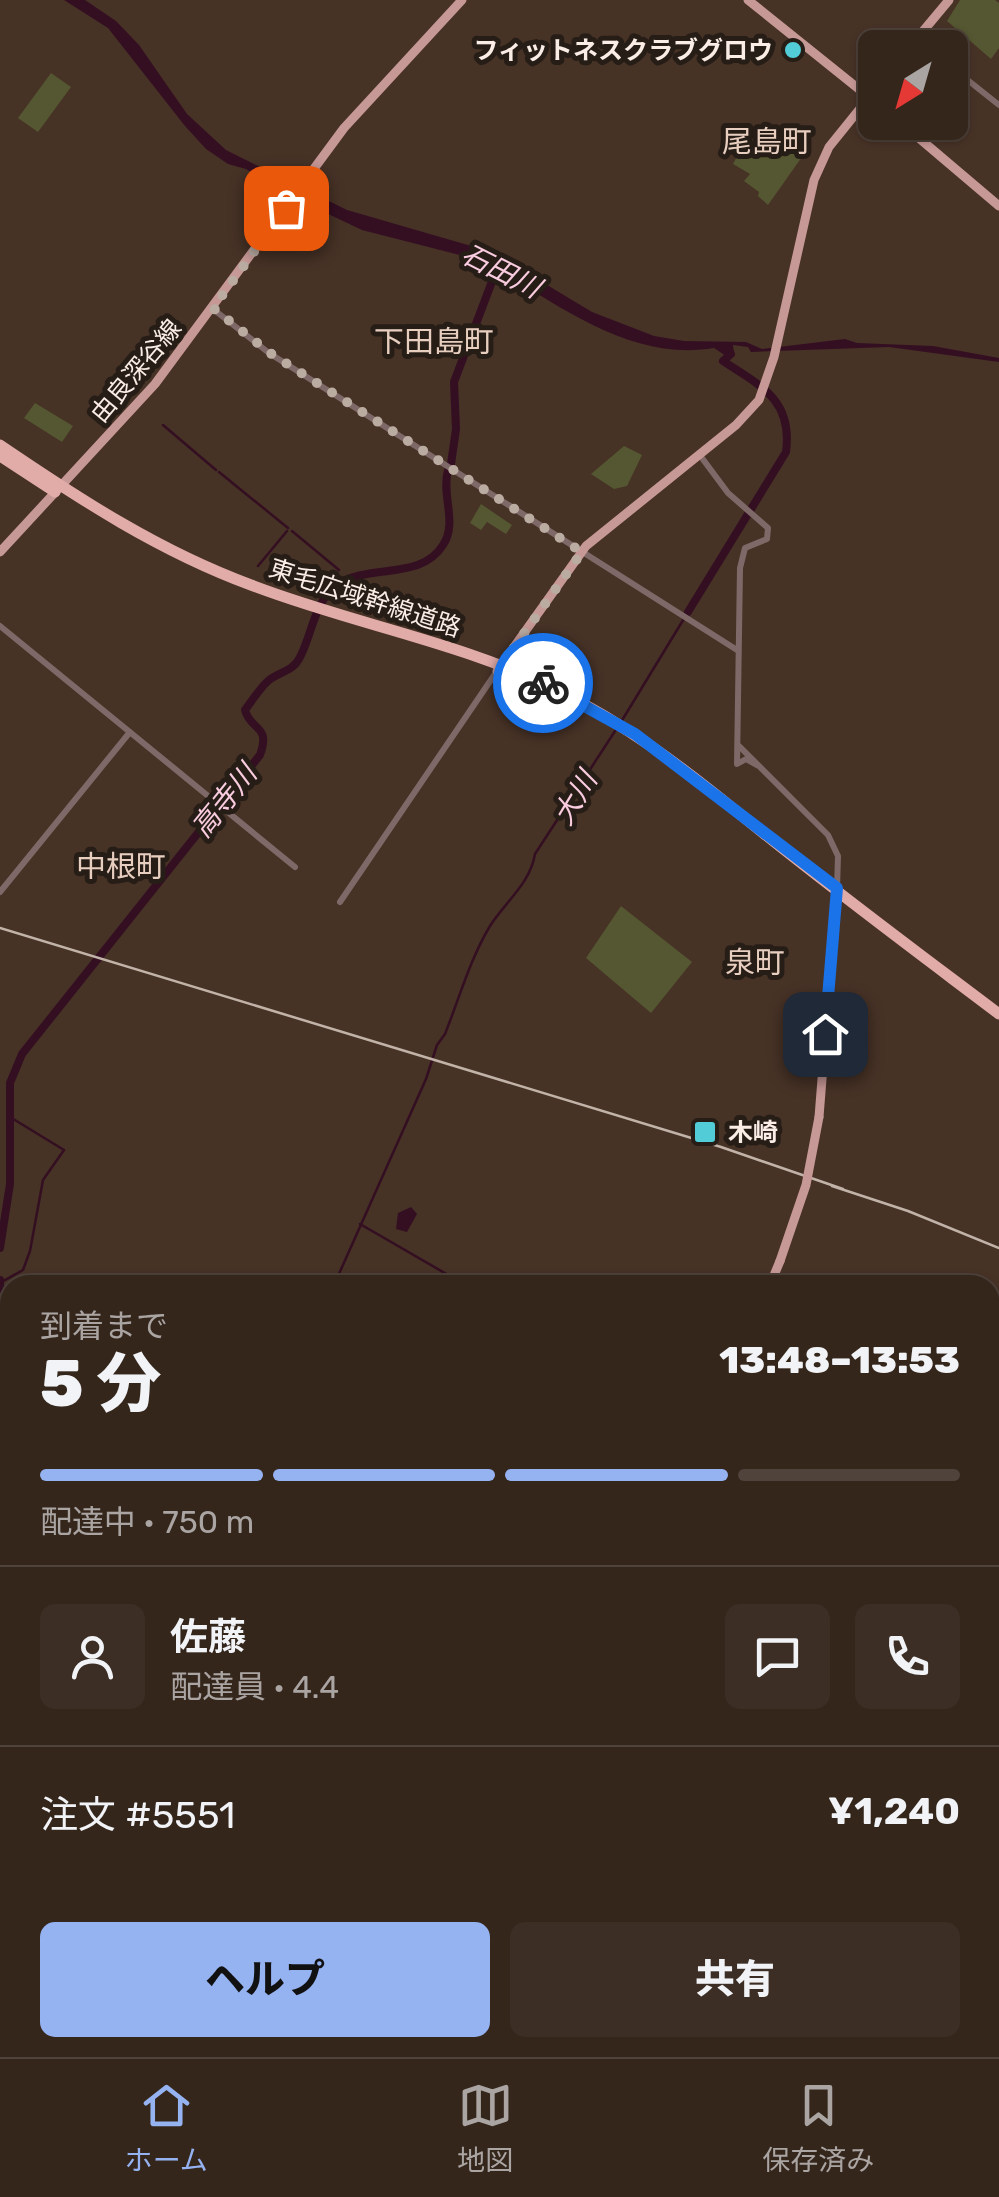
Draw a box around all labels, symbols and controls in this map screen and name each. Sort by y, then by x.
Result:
north arrow [858,30,968,140]
map controls [858,30,968,140]
place label: フィットネスクラブグロウ [473,36,773,65]
marker: フィットネスクラブグロウ [782,39,804,61]
district label: 尾島町 [722,124,812,160]
pin [244,166,329,251]
icon: bag [259,181,314,236]
water label: 石田川 [456,237,549,306]
street label: 由良深谷線 [85,314,187,428]
district label: 下田島町 [374,324,494,360]
street label: 東毛広域幹線道路 [265,553,465,643]
courier [493,633,593,733]
icon: bike [516,656,571,711]
water label: 高寺川 [185,756,265,844]
water label: 大川 [546,763,605,831]
district label: 中根町 [76,849,166,885]
district label: 泉町 [725,945,785,981]
pin [783,992,868,1077]
icon: home [798,1007,853,1062]
place label: 木崎 [728,1118,778,1147]
marker: 木崎 [692,1119,718,1145]
text: 到着まで [40,1307,168,1345]
text: 13:48–13:53 [719,1337,960,1383]
text: 5 分 [40,1345,161,1422]
text: 配達中 · 750 m [40,1503,254,1541]
button: person [40,1604,145,1709]
button: chat [725,1604,830,1709]
button: phone [855,1604,960,1709]
text: 佐藤 [170,1614,246,1660]
text: 配達員 · 4.4 [170,1668,339,1706]
text: ¥1,240 [828,1788,960,1834]
text: 注文 #5551 [40,1792,235,1838]
button: ヘルプ [40,1922,490,2037]
button: 共有 [510,1922,960,2037]
tab: ホーム [125,2078,208,2178]
tab: 地図 [457,2078,513,2178]
tab: 保存済み [762,2078,874,2178]

